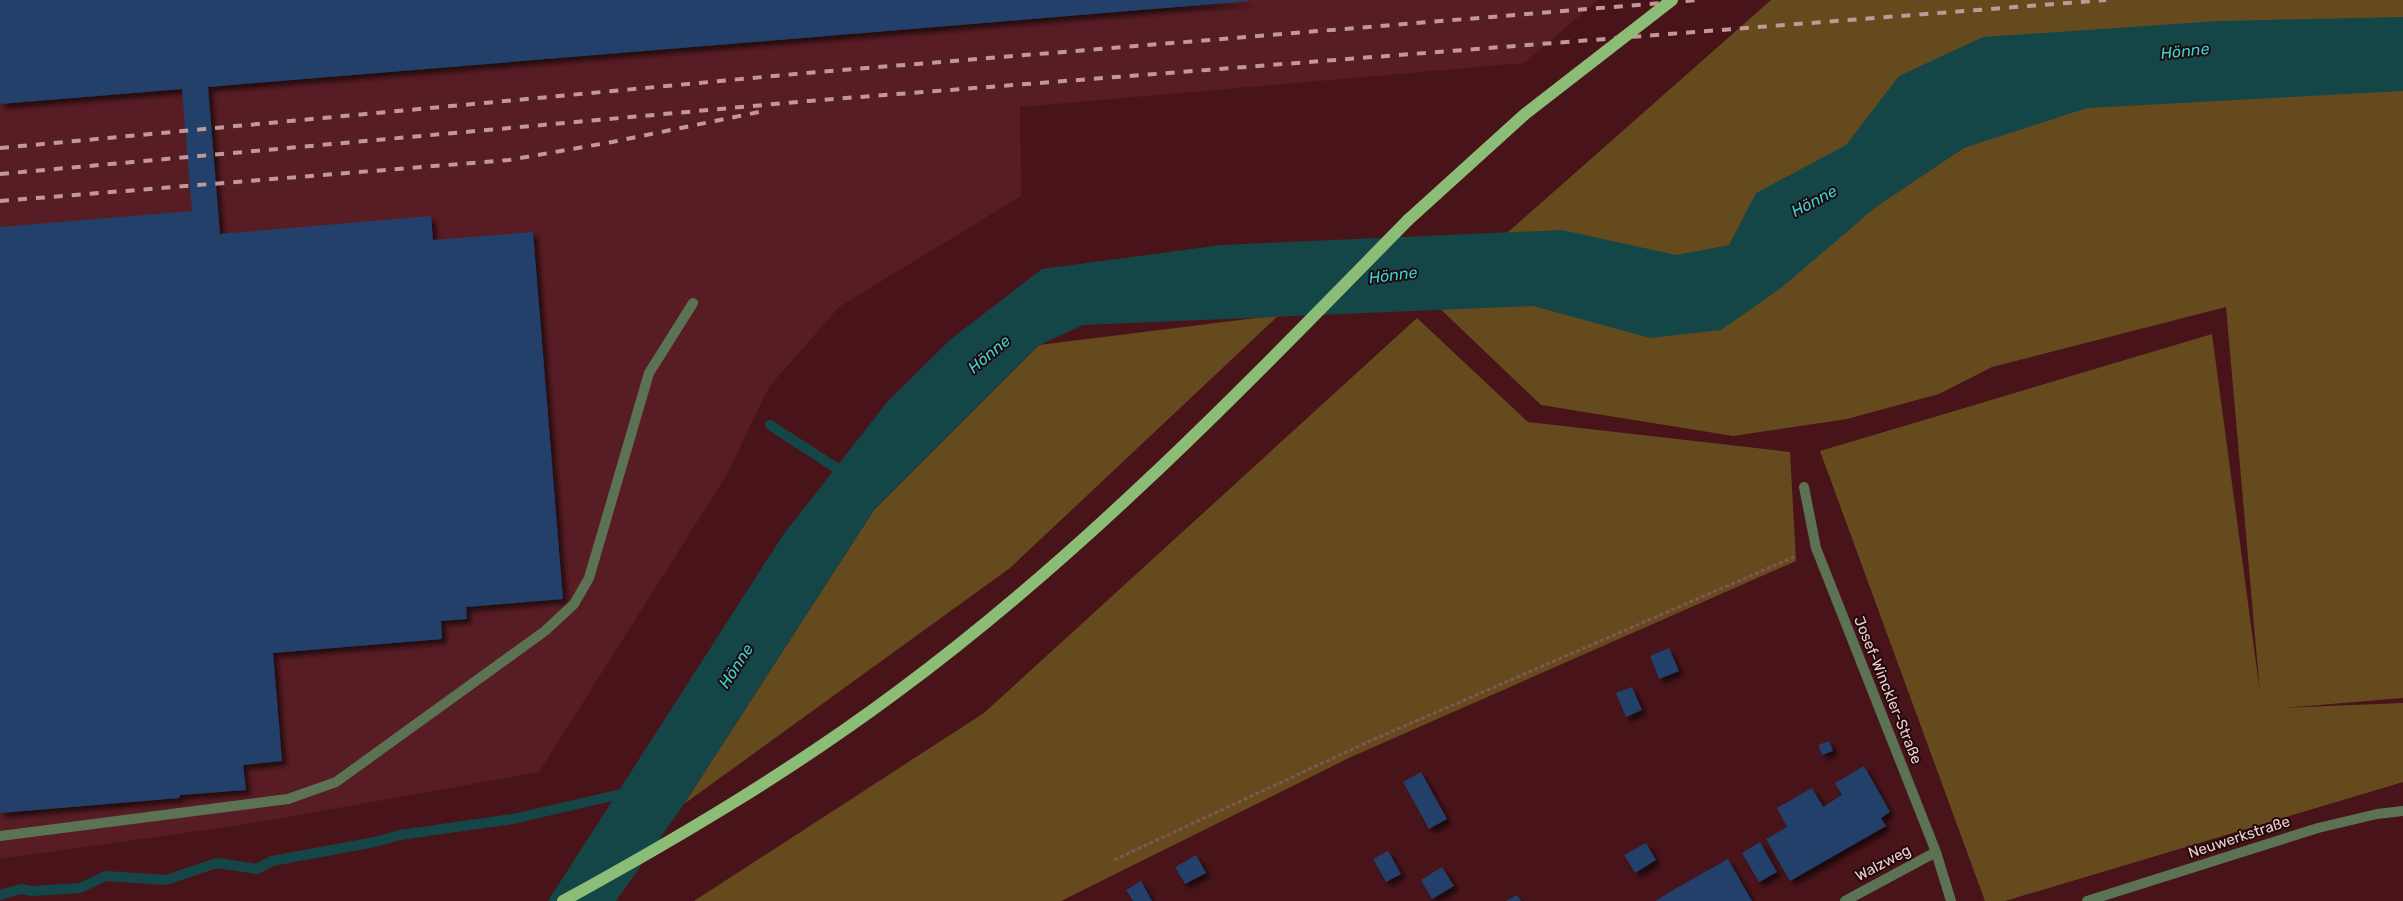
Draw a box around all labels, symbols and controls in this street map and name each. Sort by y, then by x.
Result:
water label: Hönne [2160,39,2210,63]
water label: Hönne [1788,181,1840,221]
water label: Hönne [1368,263,1418,287]
water label: Hönne [964,331,1014,377]
street label: Josef-Winckler-Straße [1850,614,1926,766]
water label: Hönne [715,640,757,692]
street label: Neuwerkstraße [2186,812,2292,862]
street label: Walzweg [1852,841,1914,885]

